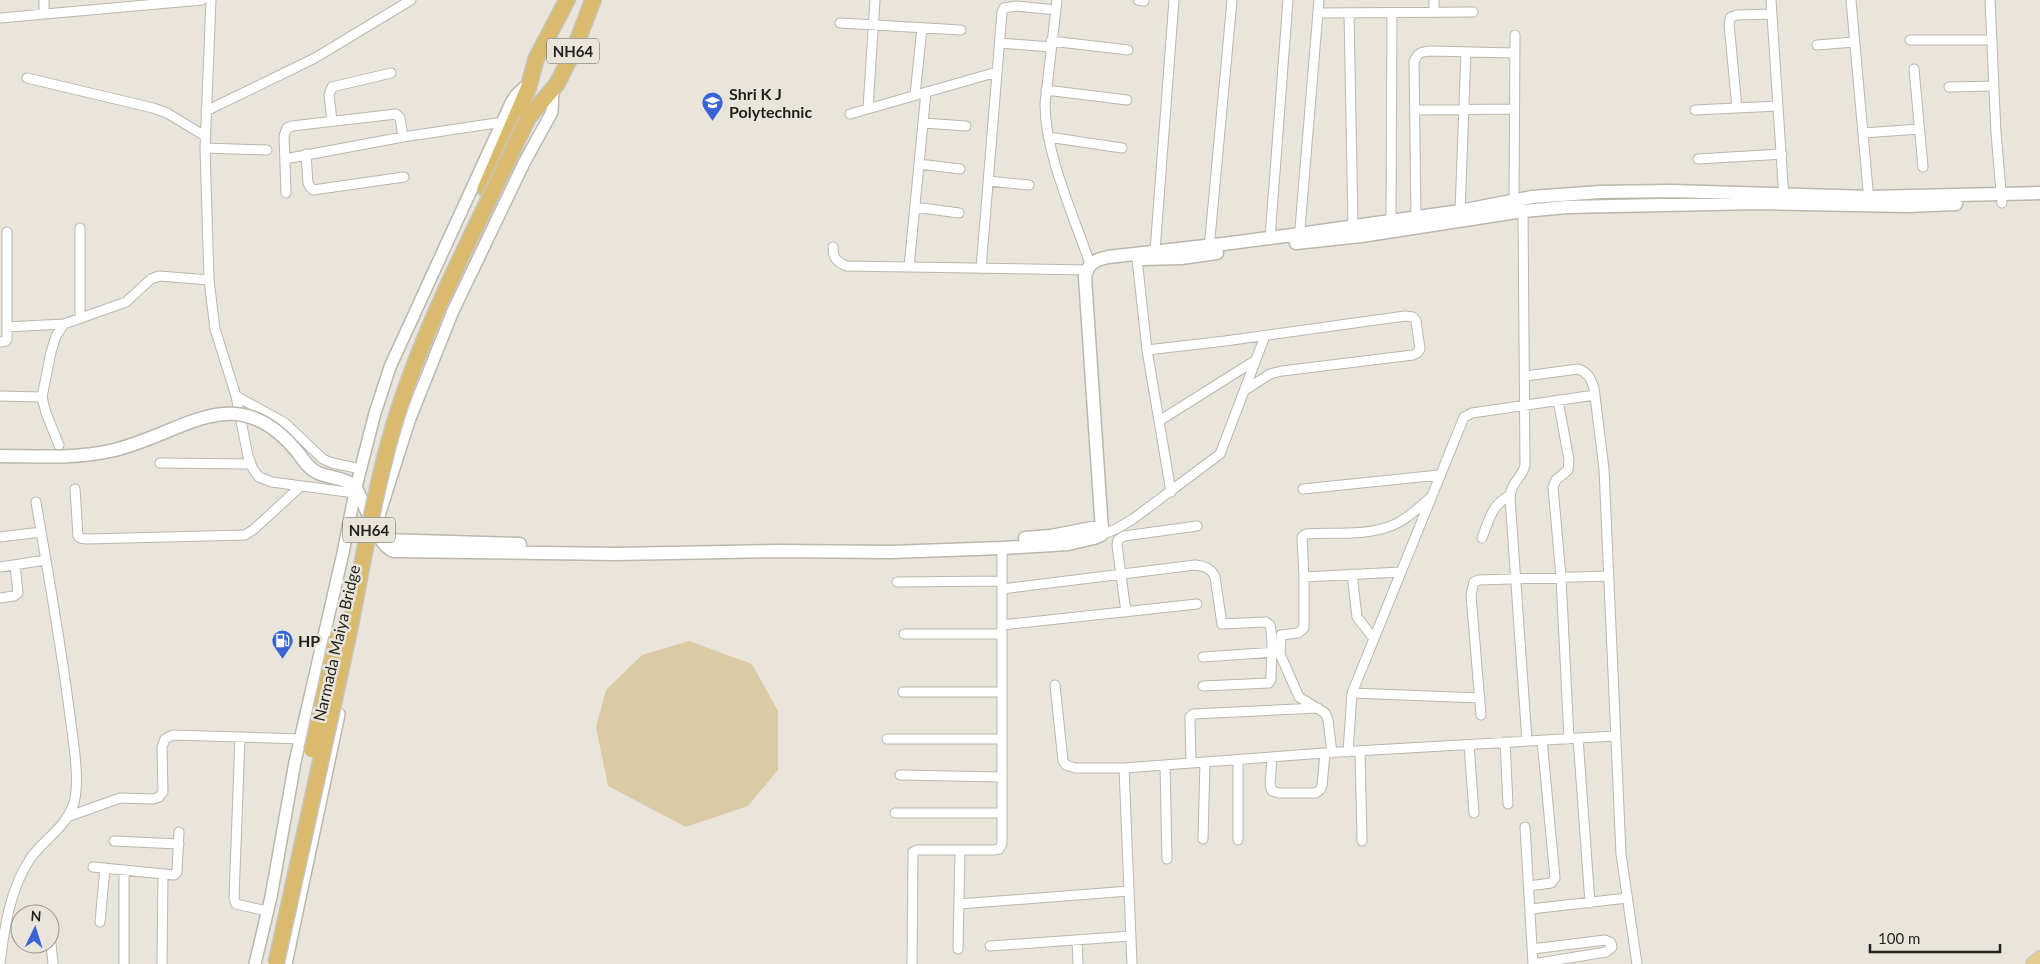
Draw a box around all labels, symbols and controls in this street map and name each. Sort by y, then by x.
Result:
road number: NH64 [547,38,599,64]
place label: Shri K J Polytechnic [729,84,812,121]
school or university icon: Shri K J Polytechnic [701,90,725,121]
road number: NH64 [343,518,395,542]
street label: Narmada Maiya Bridge [309,563,363,723]
fuel station icon: HP [270,628,294,659]
place label: HP [298,631,320,650]
north arrow [10,904,60,954]
text: N [30,907,42,924]
scale bar [1870,922,2000,954]
text: 100 m [1878,929,1920,947]

